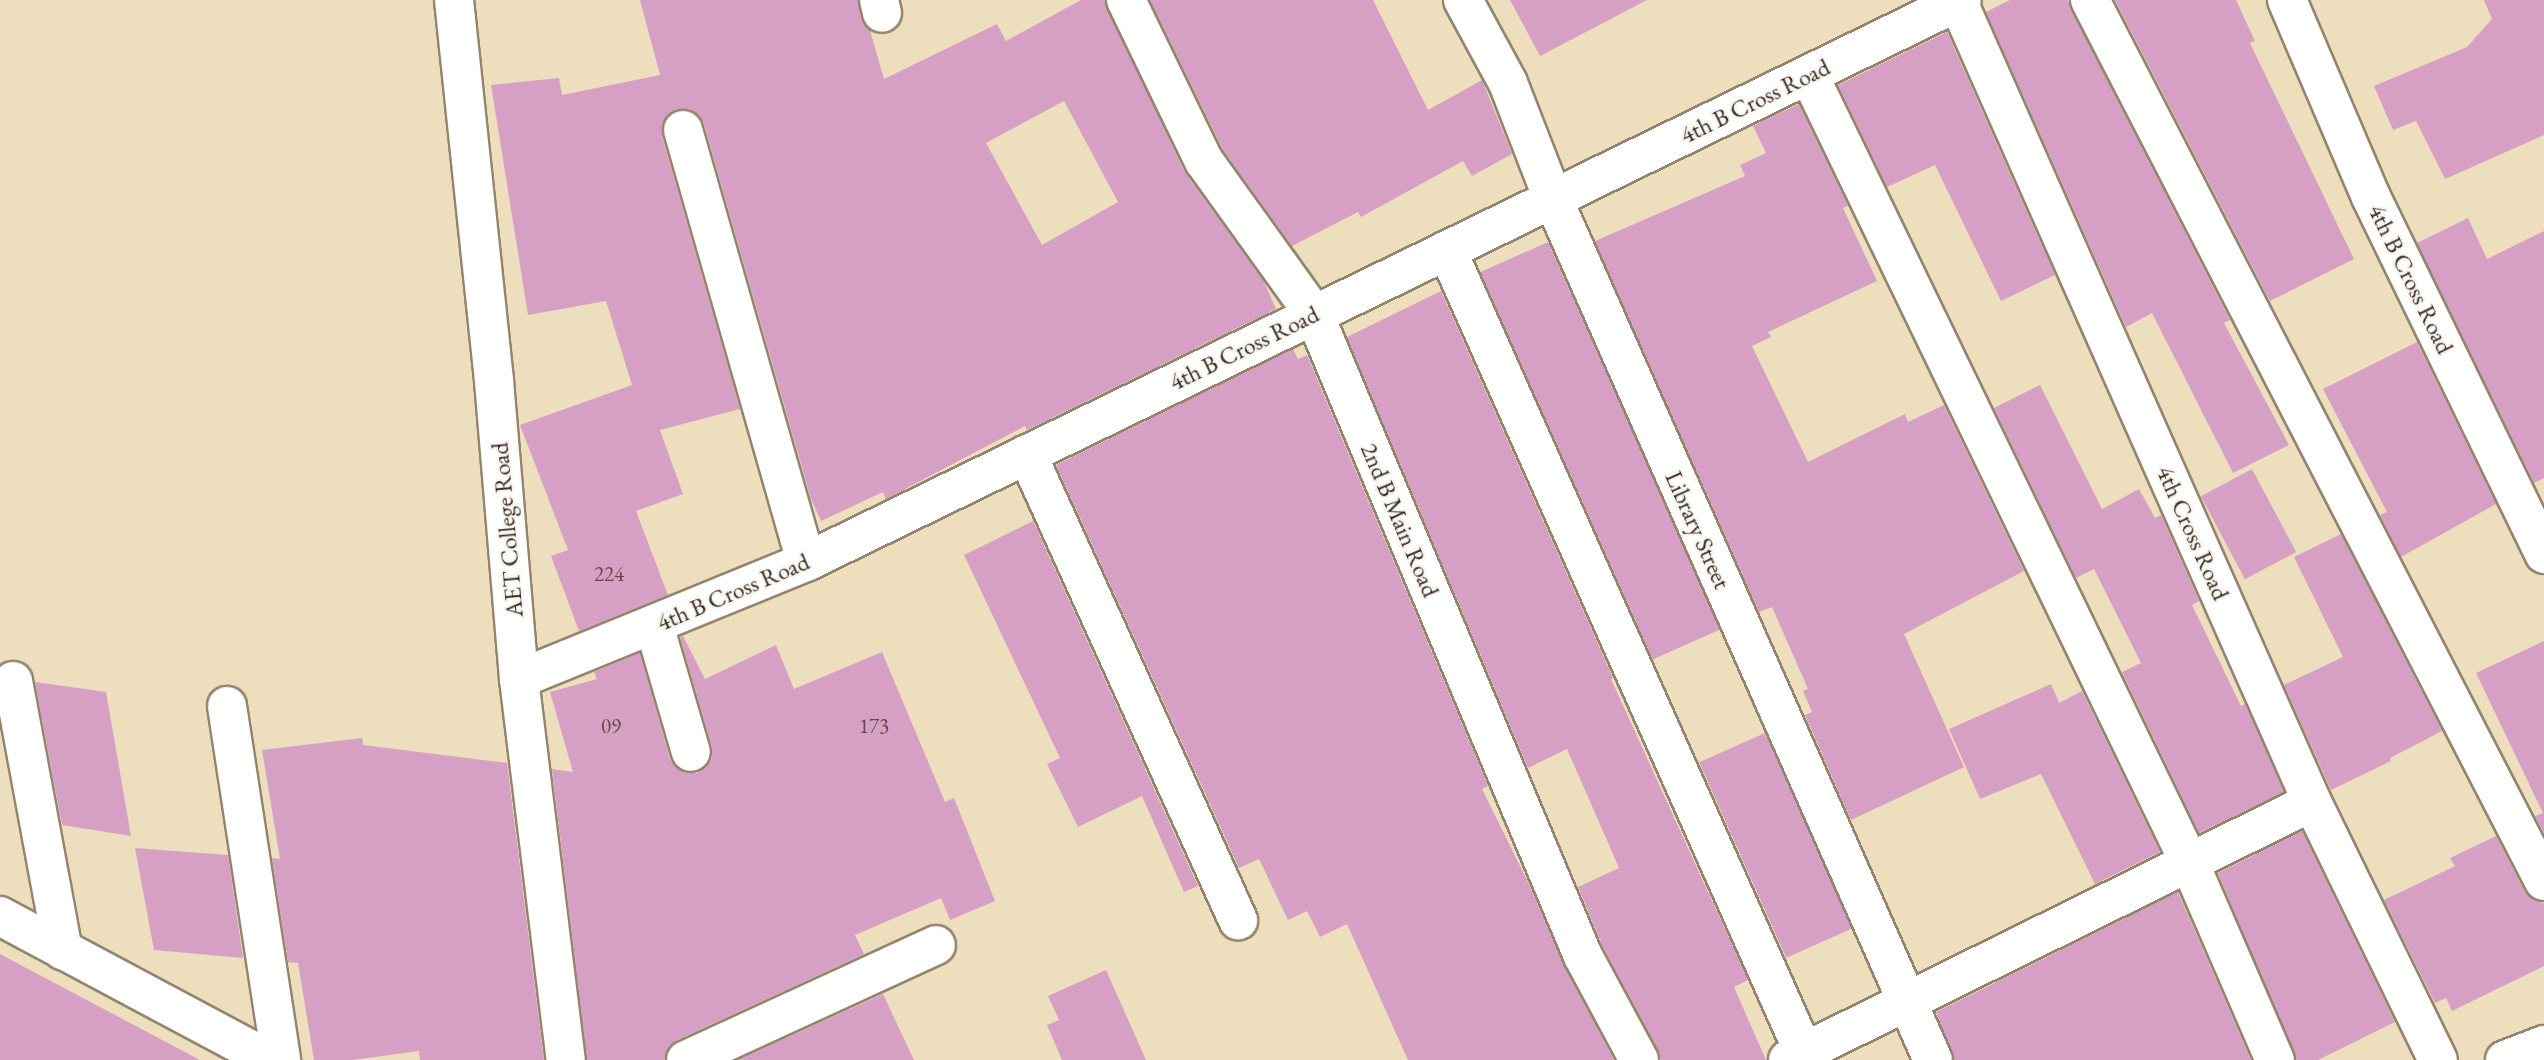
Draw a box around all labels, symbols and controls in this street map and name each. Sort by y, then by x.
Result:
street label: 4th B Cross Road [1676,52,1834,150]
street label: 4th B Cross Road [2362,200,2460,358]
street label: 4th B Cross Road [1165,299,1323,397]
street label: 2nd B Main Road [1355,439,1445,601]
street label: AET College Road [485,441,529,619]
street label: 4th Cross Road [2151,462,2235,604]
street label: Library Street [1659,467,1737,593]
street label: 4th B Cross Road [653,547,813,637]
house number: 224 [594,561,624,587]
house number: 09 [601,713,621,739]
house number: 173 [859,713,889,739]

